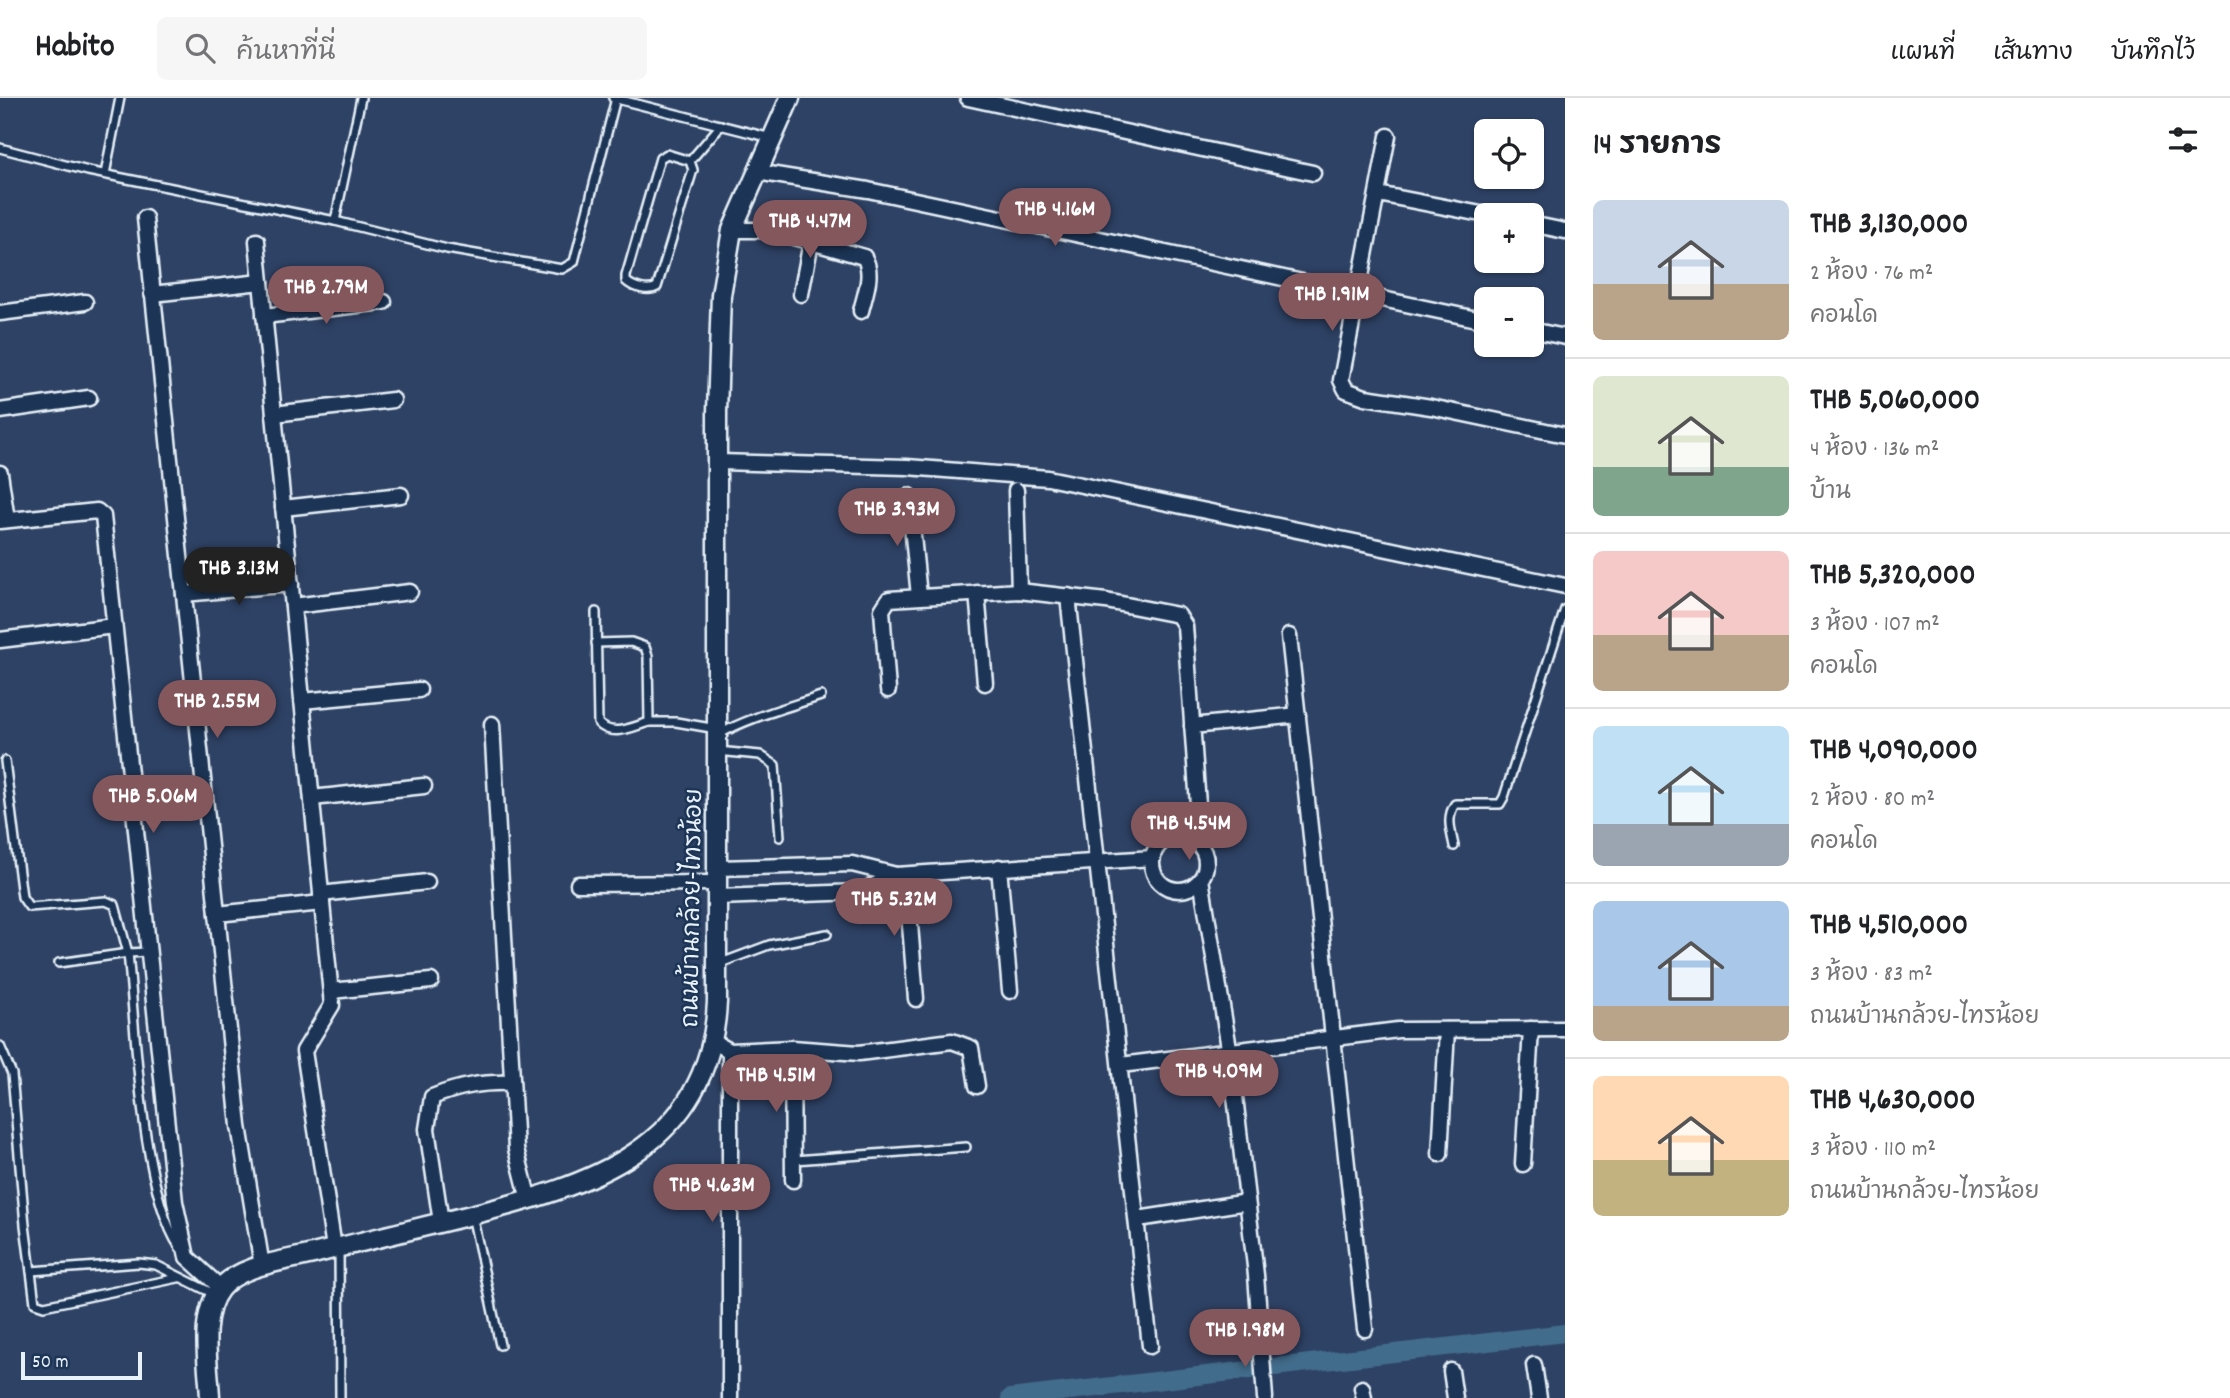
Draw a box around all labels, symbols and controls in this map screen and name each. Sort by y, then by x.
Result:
search box [157,17,647,80]
text: Habito [35,25,115,72]
icon: search [181,29,219,67]
text: ค้นหาที่นี่ [237,35,335,72]
text: แผนที่ [1890,37,1955,71]
text: เส้นทาง [1993,37,2073,71]
text: บันทึกไว้ [2111,37,2195,71]
map controls [1474,119,1544,357]
button: locate [1474,119,1544,189]
icon: filters [2164,121,2202,159]
text: 14 รายการ [1593,126,1721,169]
pin: THB 4.16M [975,188,1135,248]
text: THB 4.16M [1015,194,1095,227]
pin: THB 4.47M [730,200,890,260]
button: + [1474,203,1544,273]
text: THB 3,130,000 [1810,205,1968,248]
text: THB 4.47M [769,206,851,239]
icon: home [1649,228,1733,312]
text: 2 ห้อง · 76 m² [1810,258,1933,291]
pin: THB 2.79M [246,266,406,326]
text: THB 2.79M [284,272,368,305]
pin: THB 1.91M [1252,274,1412,333]
text: THB 1.91M [1294,279,1370,312]
button: − [1474,287,1544,357]
text: คอนโด [1810,301,1878,334]
text: THB 5,060,000 [1810,381,1980,424]
icon: home [1649,404,1733,488]
text: 4 ห้อง · 136 m² [1810,434,1939,467]
text: บ้าน [1810,477,1851,510]
pin: THB 3.93M [817,489,977,548]
text: THB 3.93M [854,494,940,527]
pin: THB 3.13M [159,547,319,607]
text: THB 3.13M [199,553,279,586]
text: THB 5,320,000 [1810,556,1976,599]
icon: home [1649,579,1733,663]
text: 3 ห้อง · 107 m² [1810,609,1940,642]
text: คอนโด [1810,652,1878,685]
pin: THB 2.55M [137,680,297,740]
text: THB 2.55M [174,686,260,719]
text: THB 4,090,000 [1810,731,1978,774]
icon: home [1649,754,1733,838]
pin: THB 5.06M [73,776,233,835]
text: THB 5.06M [109,781,197,814]
text: 2 ห้อง · 80 m² [1810,784,1935,817]
street label: ถนนบ้านกล้วย-ไทรน้อย [673,788,713,1028]
pin: THB 4.54M [1109,802,1269,862]
text: THB 4.54M [1147,808,1231,841]
text: คอนโด [1810,827,1878,860]
pin: THB 5.32M [814,878,974,938]
text: THB 5.32M [851,884,937,917]
text: THB 4,510,000 [1810,906,1968,949]
icon: home [1649,929,1733,1013]
text: 3 ห้อง · 83 m² [1810,959,1933,992]
text: ถนนบ้านกล้วย-ไทรน้อย [1810,1002,2039,1035]
pin: THB 4.09M [1139,1051,1299,1110]
pin: THB 4.51M [696,1054,856,1114]
text: THB 4.09M [1175,1056,1263,1089]
text: THB 4.51M [736,1060,816,1093]
text: THB 4,630,000 [1810,1081,1976,1124]
icon: home [1649,1104,1733,1188]
text: 3 ห้อง · 110 m² [1810,1134,1936,1167]
pin: THB 4.63M [632,1164,792,1224]
text: THB 4.63M [669,1170,755,1203]
text: ถนนบ้านกล้วย-ไทรน้อย [1810,1177,2039,1210]
pin: THB 1.98M [1165,1310,1325,1369]
text: THB 1.98M [1205,1315,1285,1348]
scale bar [21,1349,142,1381]
text: 50 m [32,1350,69,1377]

